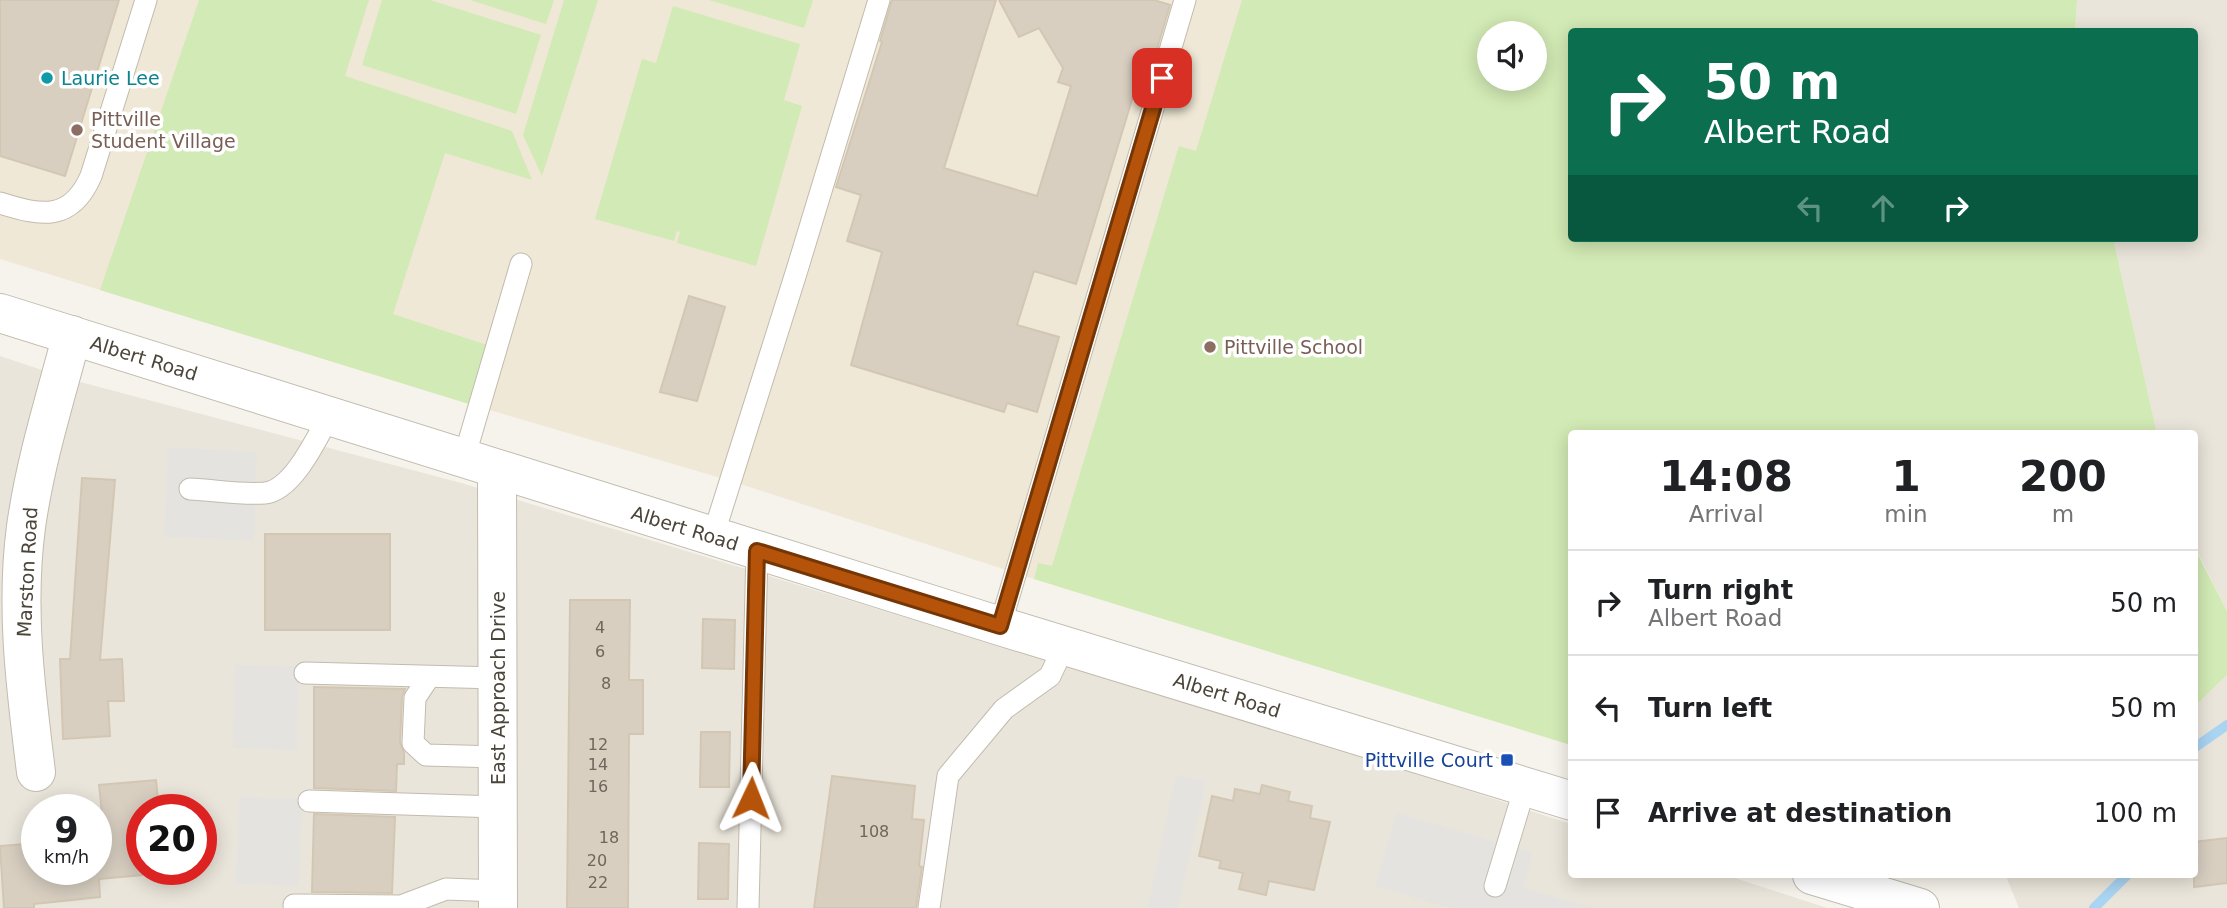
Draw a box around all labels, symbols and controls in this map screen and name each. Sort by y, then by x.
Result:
map controls [1477,21,1547,91]
button: sound [1477,21,1547,91]
pin [1132,48,1192,108]
text: 50 m [1704,54,1840,111]
icon: right [1589,56,1680,147]
icon: arrive [1143,59,1181,97]
place label: Laurie Lee [61,67,160,89]
marker: Laurie Lee [39,70,55,86]
place label: Pittville Student Village [91,108,236,152]
text: Albert Road [1704,113,1891,151]
marker: Pittville Student Village [69,122,85,138]
icon: left [1791,189,1829,227]
icon: ahead [1864,189,1902,227]
icon: right [1937,189,1975,227]
street label: Albert Road [88,331,200,385]
place label: Pittville School [1224,336,1363,358]
marker: Pittville School [1202,339,1218,355]
text: 14:08 [1659,452,1793,501]
text: 1 [1891,452,1921,501]
text: 200 [2019,452,2107,501]
street label: Albert Road [629,501,741,555]
text: Arrival [1689,501,1764,527]
text: min [1884,501,1928,527]
text: m [2052,501,2074,527]
street label: Marston Road [13,506,41,638]
text: Turn right [1648,575,1793,605]
icon: right [1589,584,1627,622]
text: 50 m [2110,588,2177,618]
street label: East Approach Drive [487,591,509,785]
text: Albert Road [1648,605,1782,631]
house number: 4 [595,618,605,637]
house number: 6 [595,642,605,661]
street label: Albert Road [1171,668,1283,722]
house number: 8 [601,674,611,693]
icon: left [1589,689,1627,727]
text: Turn left [1648,693,1772,723]
text: 50 m [2110,693,2177,723]
house number: 12 [588,735,608,754]
place label: Pittville Court [1365,749,1493,771]
marker: Pittville Court [1499,752,1515,768]
house number: 14 [588,755,608,774]
position arrow [714,761,788,835]
house number: 16 [588,777,608,796]
speed limit sign: 20 [126,794,217,885]
icon: arrive [1589,794,1627,832]
text: Arrive at destination [1648,798,1952,828]
text: 100 m [2094,798,2177,828]
text: 9 [54,810,79,850]
house number: 108 [859,822,889,841]
house number: 18 [599,828,619,847]
text: km/h [44,846,89,867]
house number: 20 [587,851,607,870]
house number: 22 [588,873,608,892]

